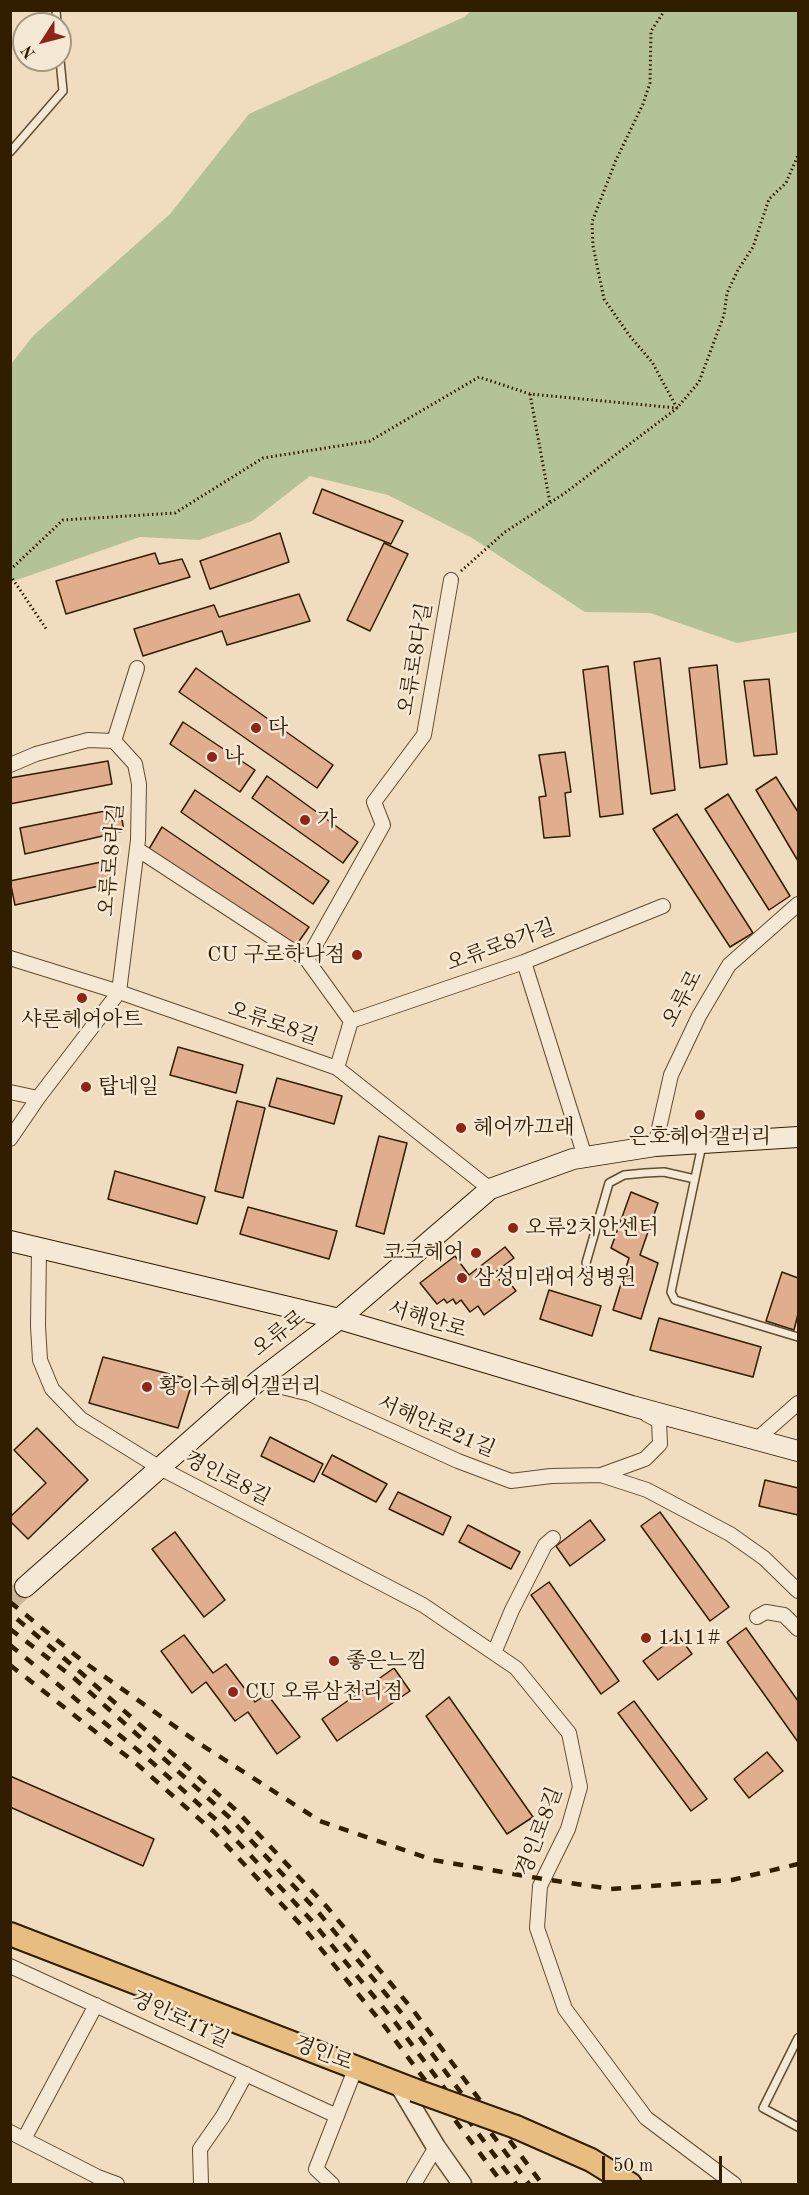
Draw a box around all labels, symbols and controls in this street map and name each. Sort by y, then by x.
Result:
north arrow [12,12,72,72]
text: N [19,42,39,61]
street label: 오류로8다길 [394,601,438,717]
place label: 다 [268,715,288,741]
marker: 다 [249,721,263,735]
place label: 나 [224,744,244,770]
marker: 나 [205,750,219,764]
street label: 오류로8라길 [94,802,130,918]
place label: 가 [317,807,337,833]
marker: 가 [298,813,312,827]
street label: 오류로8가길 [443,915,559,977]
place label: CU 구로하나점 [207,942,345,968]
marker: CU 구로하나점 [350,948,364,962]
street label: 오류로 [658,966,708,1032]
marker: 샤론헤어아트 [75,991,89,1005]
street label: 오류로8길 [225,997,321,1051]
place label: 샤론헤어아트 [21,1007,143,1033]
place label: 탑네일 [98,1074,159,1100]
marker: 탑네일 [79,1080,93,1094]
marker: 은호헤어갤러리 [693,1108,707,1122]
place label: 헤어까끄래 [473,1115,574,1141]
marker: 헤어까끄래 [454,1121,468,1135]
place label: 은호헤어갤러리 [629,1124,771,1150]
place label: 오류2치안센터 [525,1215,659,1241]
marker: 오류2치안센터 [506,1221,520,1235]
place label: 코코헤어 [383,1240,464,1266]
marker: 코코헤어 [469,1246,483,1260]
place label: 삼성미래여성병원 [474,1265,636,1291]
marker: 삼성미래여성병원 [455,1271,469,1285]
street label: 서해안로 [385,1296,469,1344]
street label: 오류로 [247,1305,311,1363]
place label: 황이수헤어갤러리 [159,1374,321,1400]
marker: 황이수헤어갤러리 [140,1380,154,1394]
street label: 서해안로21길 [373,1391,499,1463]
street label: 경인로8길 [180,1447,274,1511]
place label: 1111# [658,1625,721,1651]
marker: 1111# [639,1631,653,1645]
place label: 좋은느낌 [346,1648,427,1674]
marker: 좋은느낌 [327,1654,341,1668]
place label: CU 오류삼천리점 [245,1679,403,1705]
marker: CU 오류삼천리점 [226,1685,240,1699]
street label: 경인로8길 [512,1784,568,1880]
street label: 경인로11길 [127,1986,233,2054]
street label: 경인로 [290,2031,356,2077]
scale bar [605,2144,725,2182]
text: 50 m [613,2157,653,2175]

